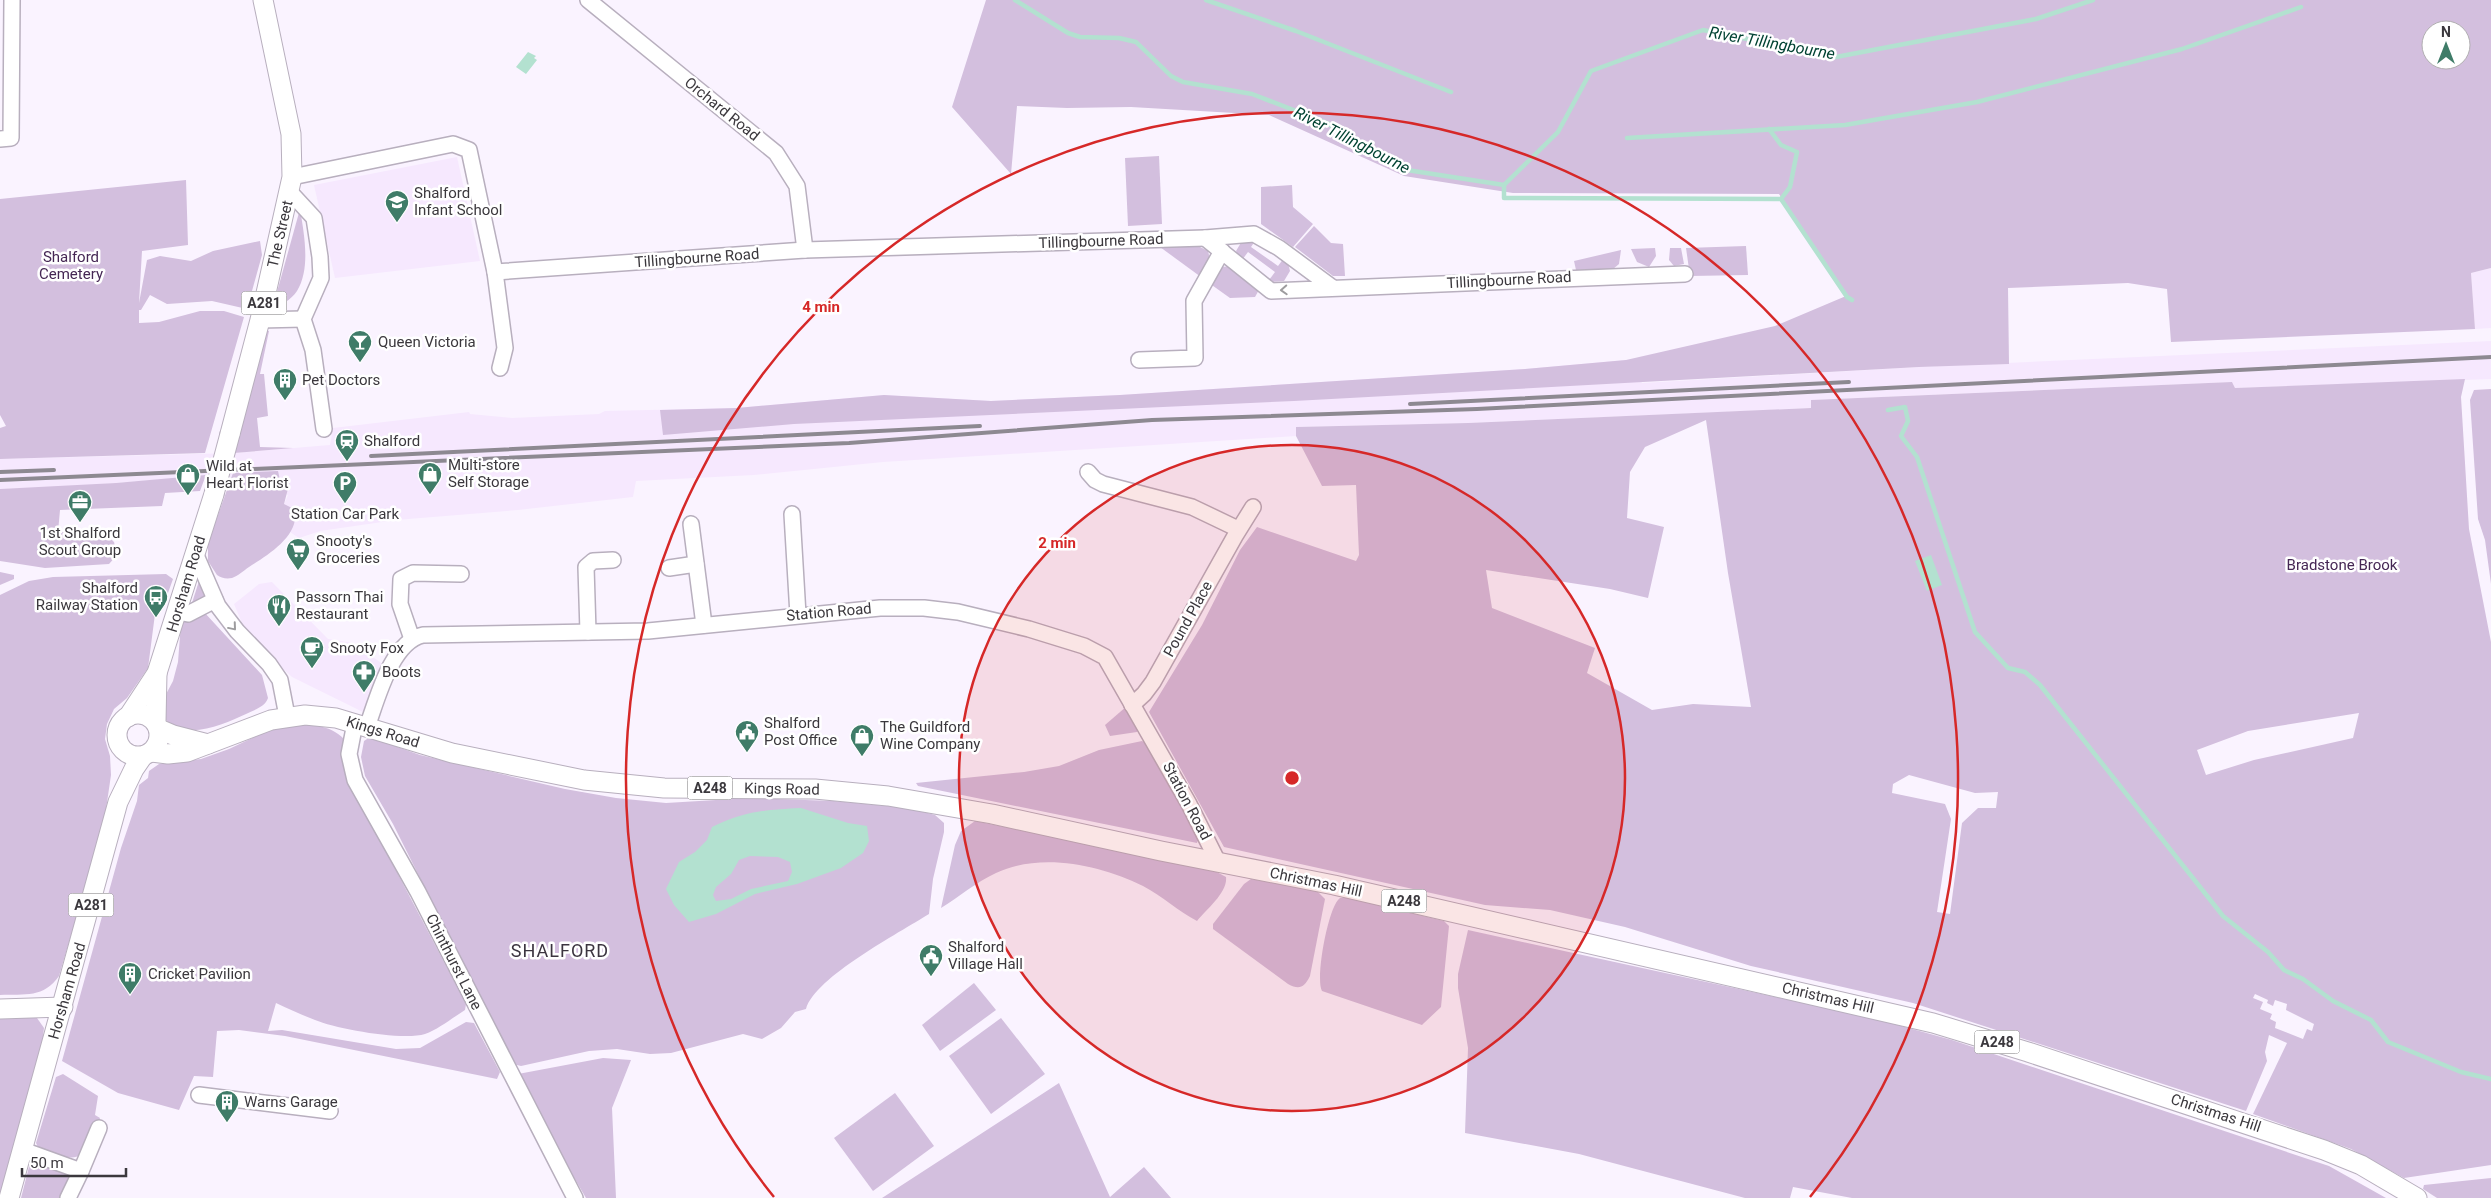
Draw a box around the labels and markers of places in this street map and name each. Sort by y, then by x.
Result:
place label: Shalford Infant School [414,184,502,219]
school or university icon: Shalford Infant School [384,189,410,223]
bar icon: Queen Victoria [347,329,373,363]
place label: Queen Victoria [378,333,476,351]
building icon: Pet Doctors [272,367,298,401]
place label: Pet Doctors [302,371,380,389]
station icon: Shalford [334,428,360,462]
place label: Shalford [364,432,420,450]
place label: Multi-store Self Storage [448,456,529,491]
place label: Wild at Heart Florist [206,457,289,492]
shop icon: Multi-store Self Storage [417,461,443,495]
shop icon: Wild at Heart Florist [175,462,201,496]
parking icon: Station Car Park [332,470,358,504]
office icon: 1st Shalford Scout Group [67,489,93,523]
place label: Station Car Park [291,505,399,523]
place label: 1st Shalford Scout Group [39,524,121,559]
place label: Snooty's Groceries [316,532,380,567]
supermarket icon: Snooty's Groceries [285,537,311,571]
place label: Shalford Railway Station [36,579,138,614]
bus stop icon: Shalford Railway Station [143,584,169,618]
place label: Passorn Thai Restaurant [296,588,383,623]
restaurant icon: Passorn Thai Restaurant [266,593,292,627]
cafe icon: Snooty Fox [299,635,325,669]
place label: Snooty Fox [330,639,405,657]
pharmacy icon: Boots [351,659,377,693]
place label: Boots [382,663,421,681]
place label: Shalford Post Office [764,714,837,749]
place label: The Guildford Wine Company [880,718,980,753]
public building icon: Shalford Post Office [734,719,760,753]
shop icon: The Guildford Wine Company [849,723,875,757]
centre of rings [1283,769,1301,787]
place label: Shalford Village Hall [948,938,1023,973]
public building icon: Shalford Village Hall [918,943,944,977]
building icon: Cricket Pavilion [117,961,143,995]
place label: Cricket Pavilion [148,965,251,983]
building icon: Warns Garage [214,1089,240,1123]
place label: Warns Garage [244,1093,338,1111]

